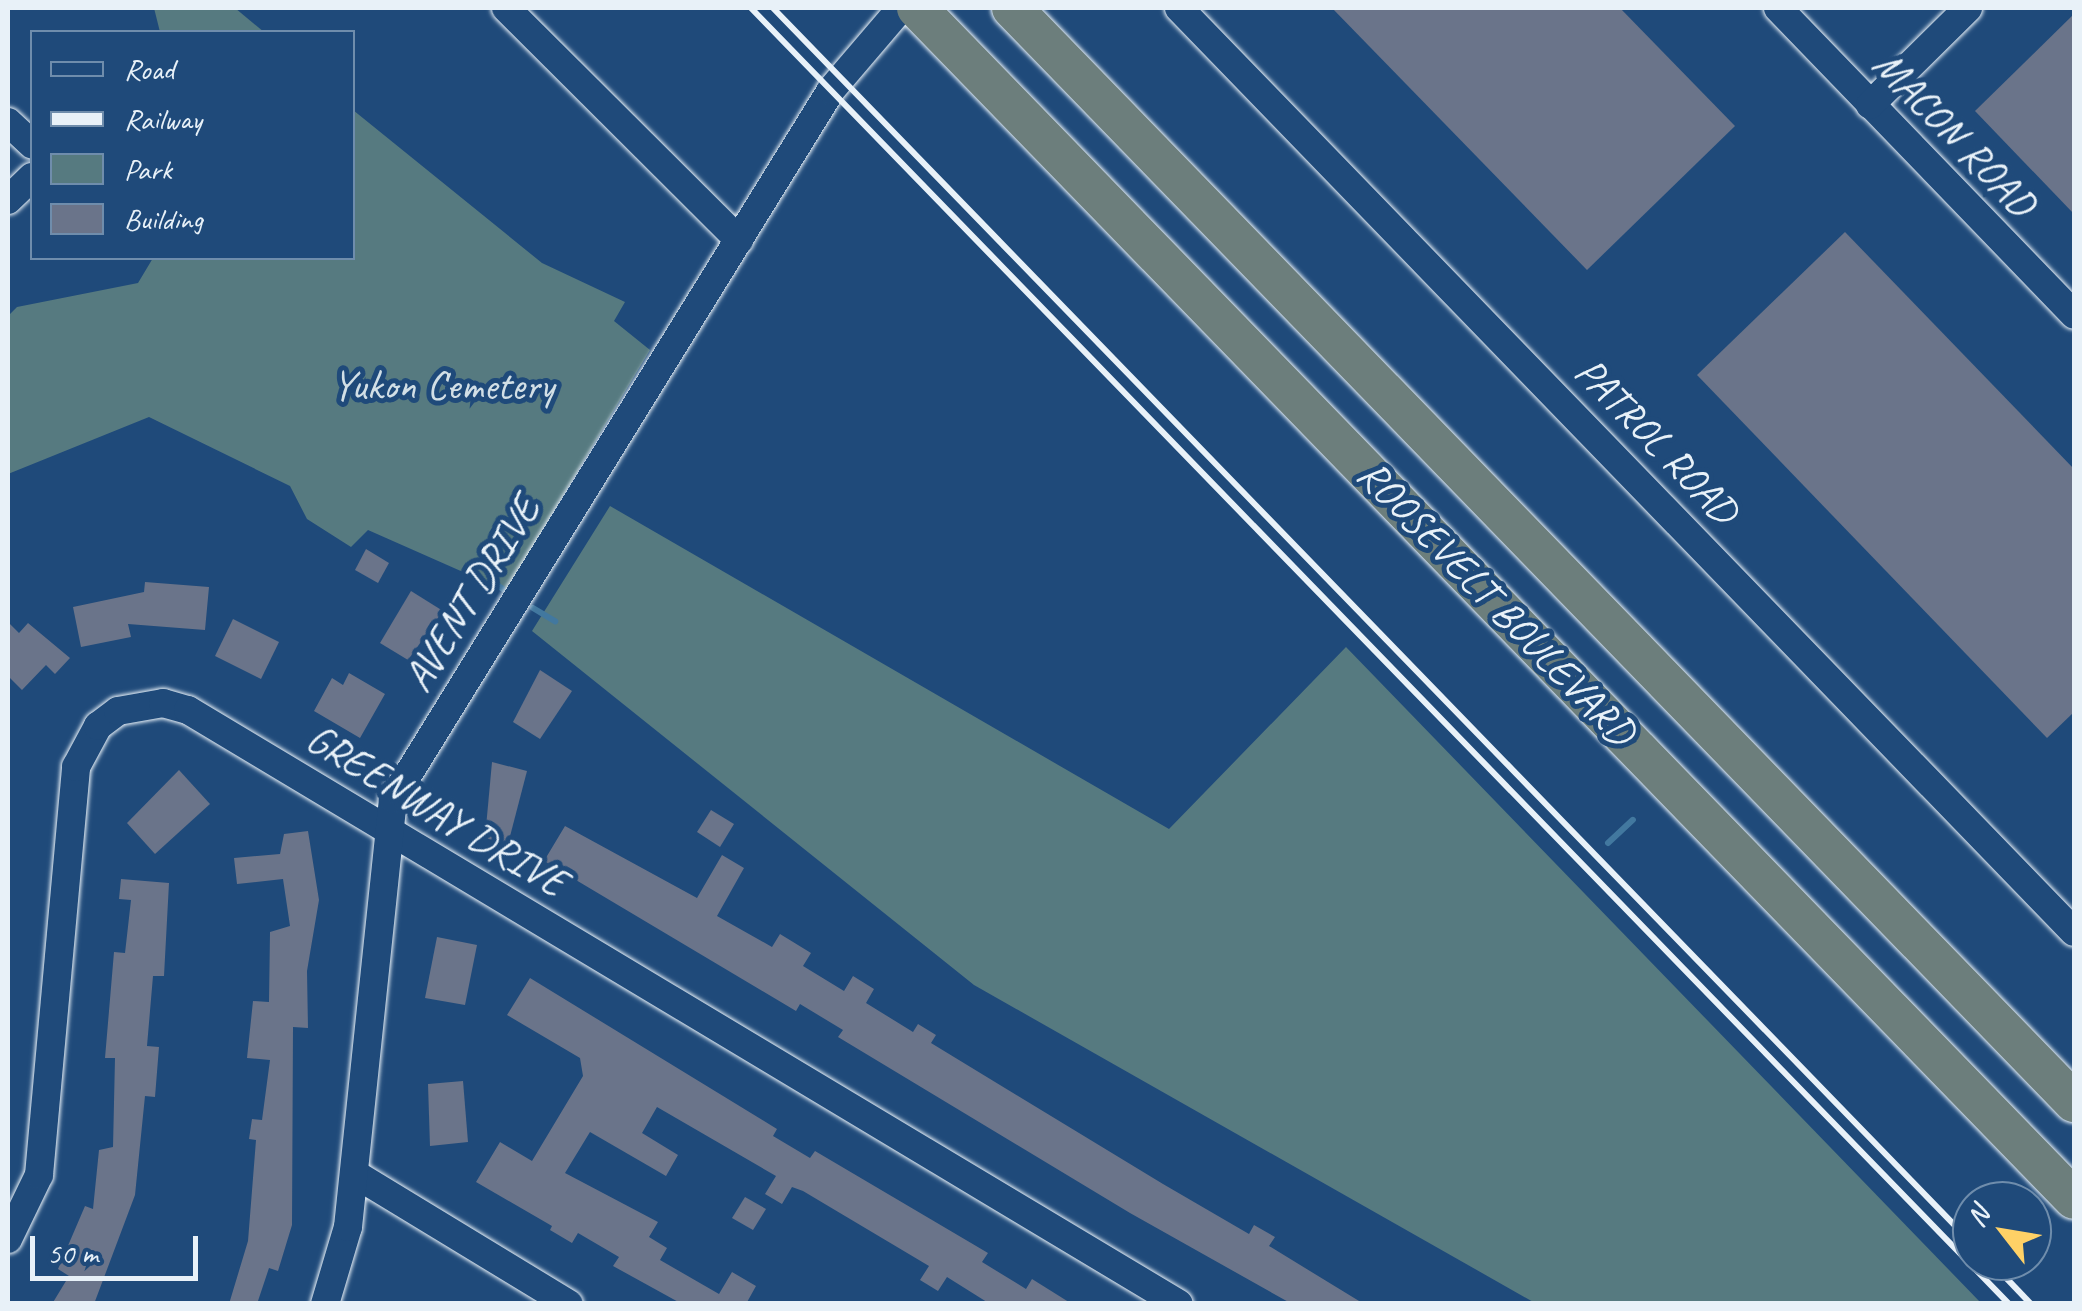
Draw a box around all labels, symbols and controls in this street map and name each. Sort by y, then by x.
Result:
legend [30,30,355,260]
street label: MACON ROAD [1862,40,2046,228]
text: Road [124,50,174,88]
text: Railway [124,100,202,138]
text: Park [124,150,172,188]
text: Building [124,200,203,238]
street label: PATROL ROAD [1563,346,1749,536]
park label: Yukon Cemetery [332,361,554,411]
street label: ROOSEVELT BOULEVARD [1346,449,1646,757]
street label: AVENT DRIVE [392,488,552,700]
street label: GREENWAY DRIVE [297,714,575,908]
north arrow [1952,1181,2052,1281]
text: N [1958,1200,1997,1233]
scale bar [35,1216,202,1278]
text: 50 m [47,1234,98,1272]

